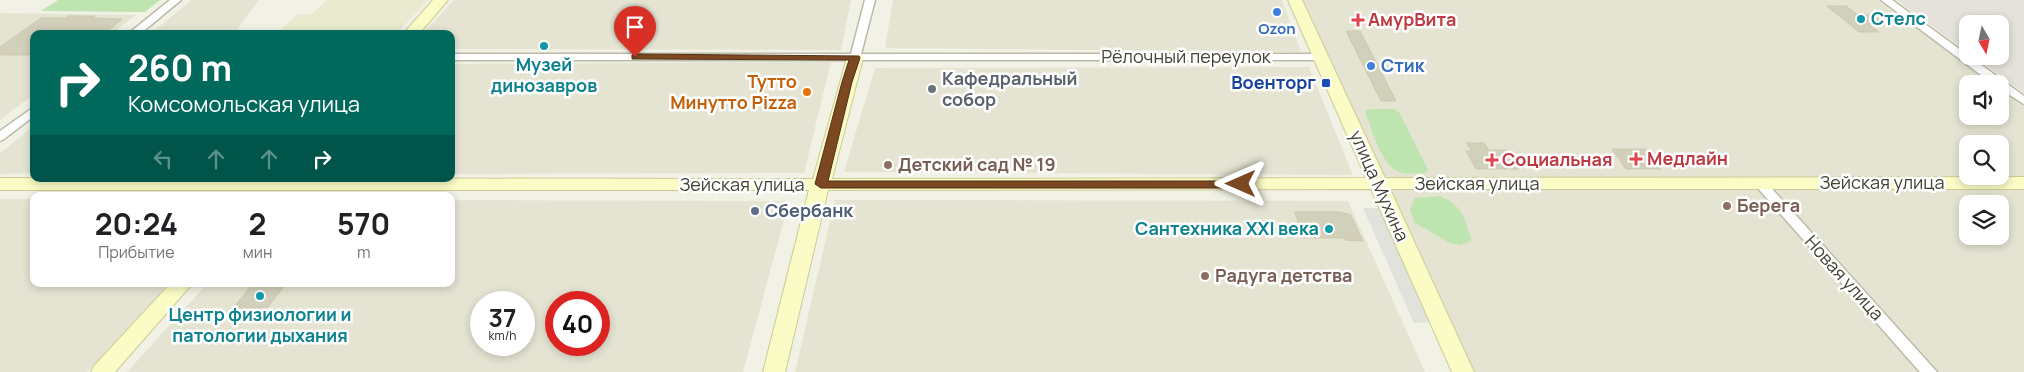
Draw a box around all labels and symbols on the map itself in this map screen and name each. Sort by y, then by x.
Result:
pin [614,6,656,57]
marker: Ozon [1271,6,1283,18]
place label: Стелс [1871,6,1926,30]
place label: АмурВита [1368,7,1456,31]
marker: Стелс [1855,13,1867,25]
marker: АмурВита [1352,14,1364,26]
north arrow [1959,15,2009,65]
place label: Ozon [1258,18,1296,39]
marker: Музей динозавров [538,40,550,52]
street label: Рёлочный переулок [1101,44,1272,68]
place label: Музей динозавров [491,52,597,97]
place label: Стик [1381,53,1426,77]
marker: Стик [1365,60,1377,72]
place label: Кафедральный собор [942,66,1078,111]
place label: Тутто Минутто Pizza [670,69,797,114]
place label: Военторг [1231,70,1316,94]
marker: Военторг [1320,77,1332,89]
marker: Кафедральный собор [926,83,938,95]
marker: Тутто Минутто Pizza [801,86,813,98]
street label: улица Мухина [1345,126,1415,245]
place label: Медлайн [1647,146,1728,170]
place label: Социальная [1502,147,1612,171]
place label: Детский сад № 19 [898,152,1056,176]
marker: Медлайн [1629,152,1643,166]
marker: Социальная [1486,154,1498,166]
position arrow [1214,157,1266,209]
marker: Детский сад № 19 [882,159,894,171]
street label: Зейская улица [1820,170,1944,194]
street label: Зейская улица [1415,171,1539,195]
street label: Зейская улица [680,172,804,196]
place label: Берега [1737,193,1800,217]
place label: Сбербанк [765,198,854,222]
marker: Берега [1721,200,1733,212]
marker: Сбербанк [749,205,761,217]
place label: Сантехника XXI века [1135,216,1319,240]
marker: Сантехника XXI века [1323,223,1335,235]
street label: Новая улица [1800,230,1889,325]
place label: Радуга детства [1215,263,1352,287]
marker: Радуга детства [1199,270,1211,282]
marker: Центр физиологии и патологии дыхания [254,290,266,302]
speed limit sign: 40 [545,291,610,356]
place label: Центр физиологии и патологии дыхания [169,302,351,347]

